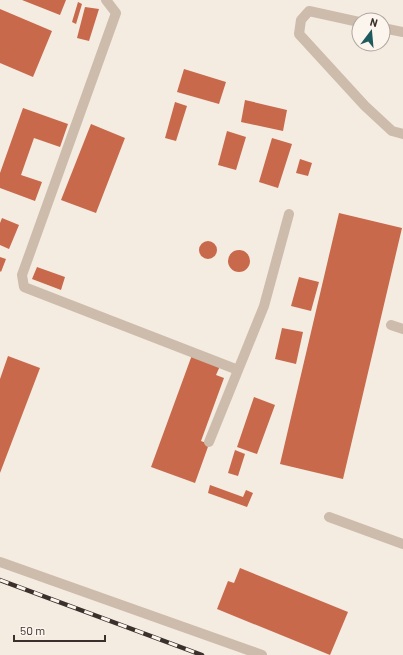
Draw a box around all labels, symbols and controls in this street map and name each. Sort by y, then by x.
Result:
north arrow [351,12,391,52]
text: N [369,15,379,29]
scale bar [14,617,105,643]
text: 50 m [20,623,45,637]

